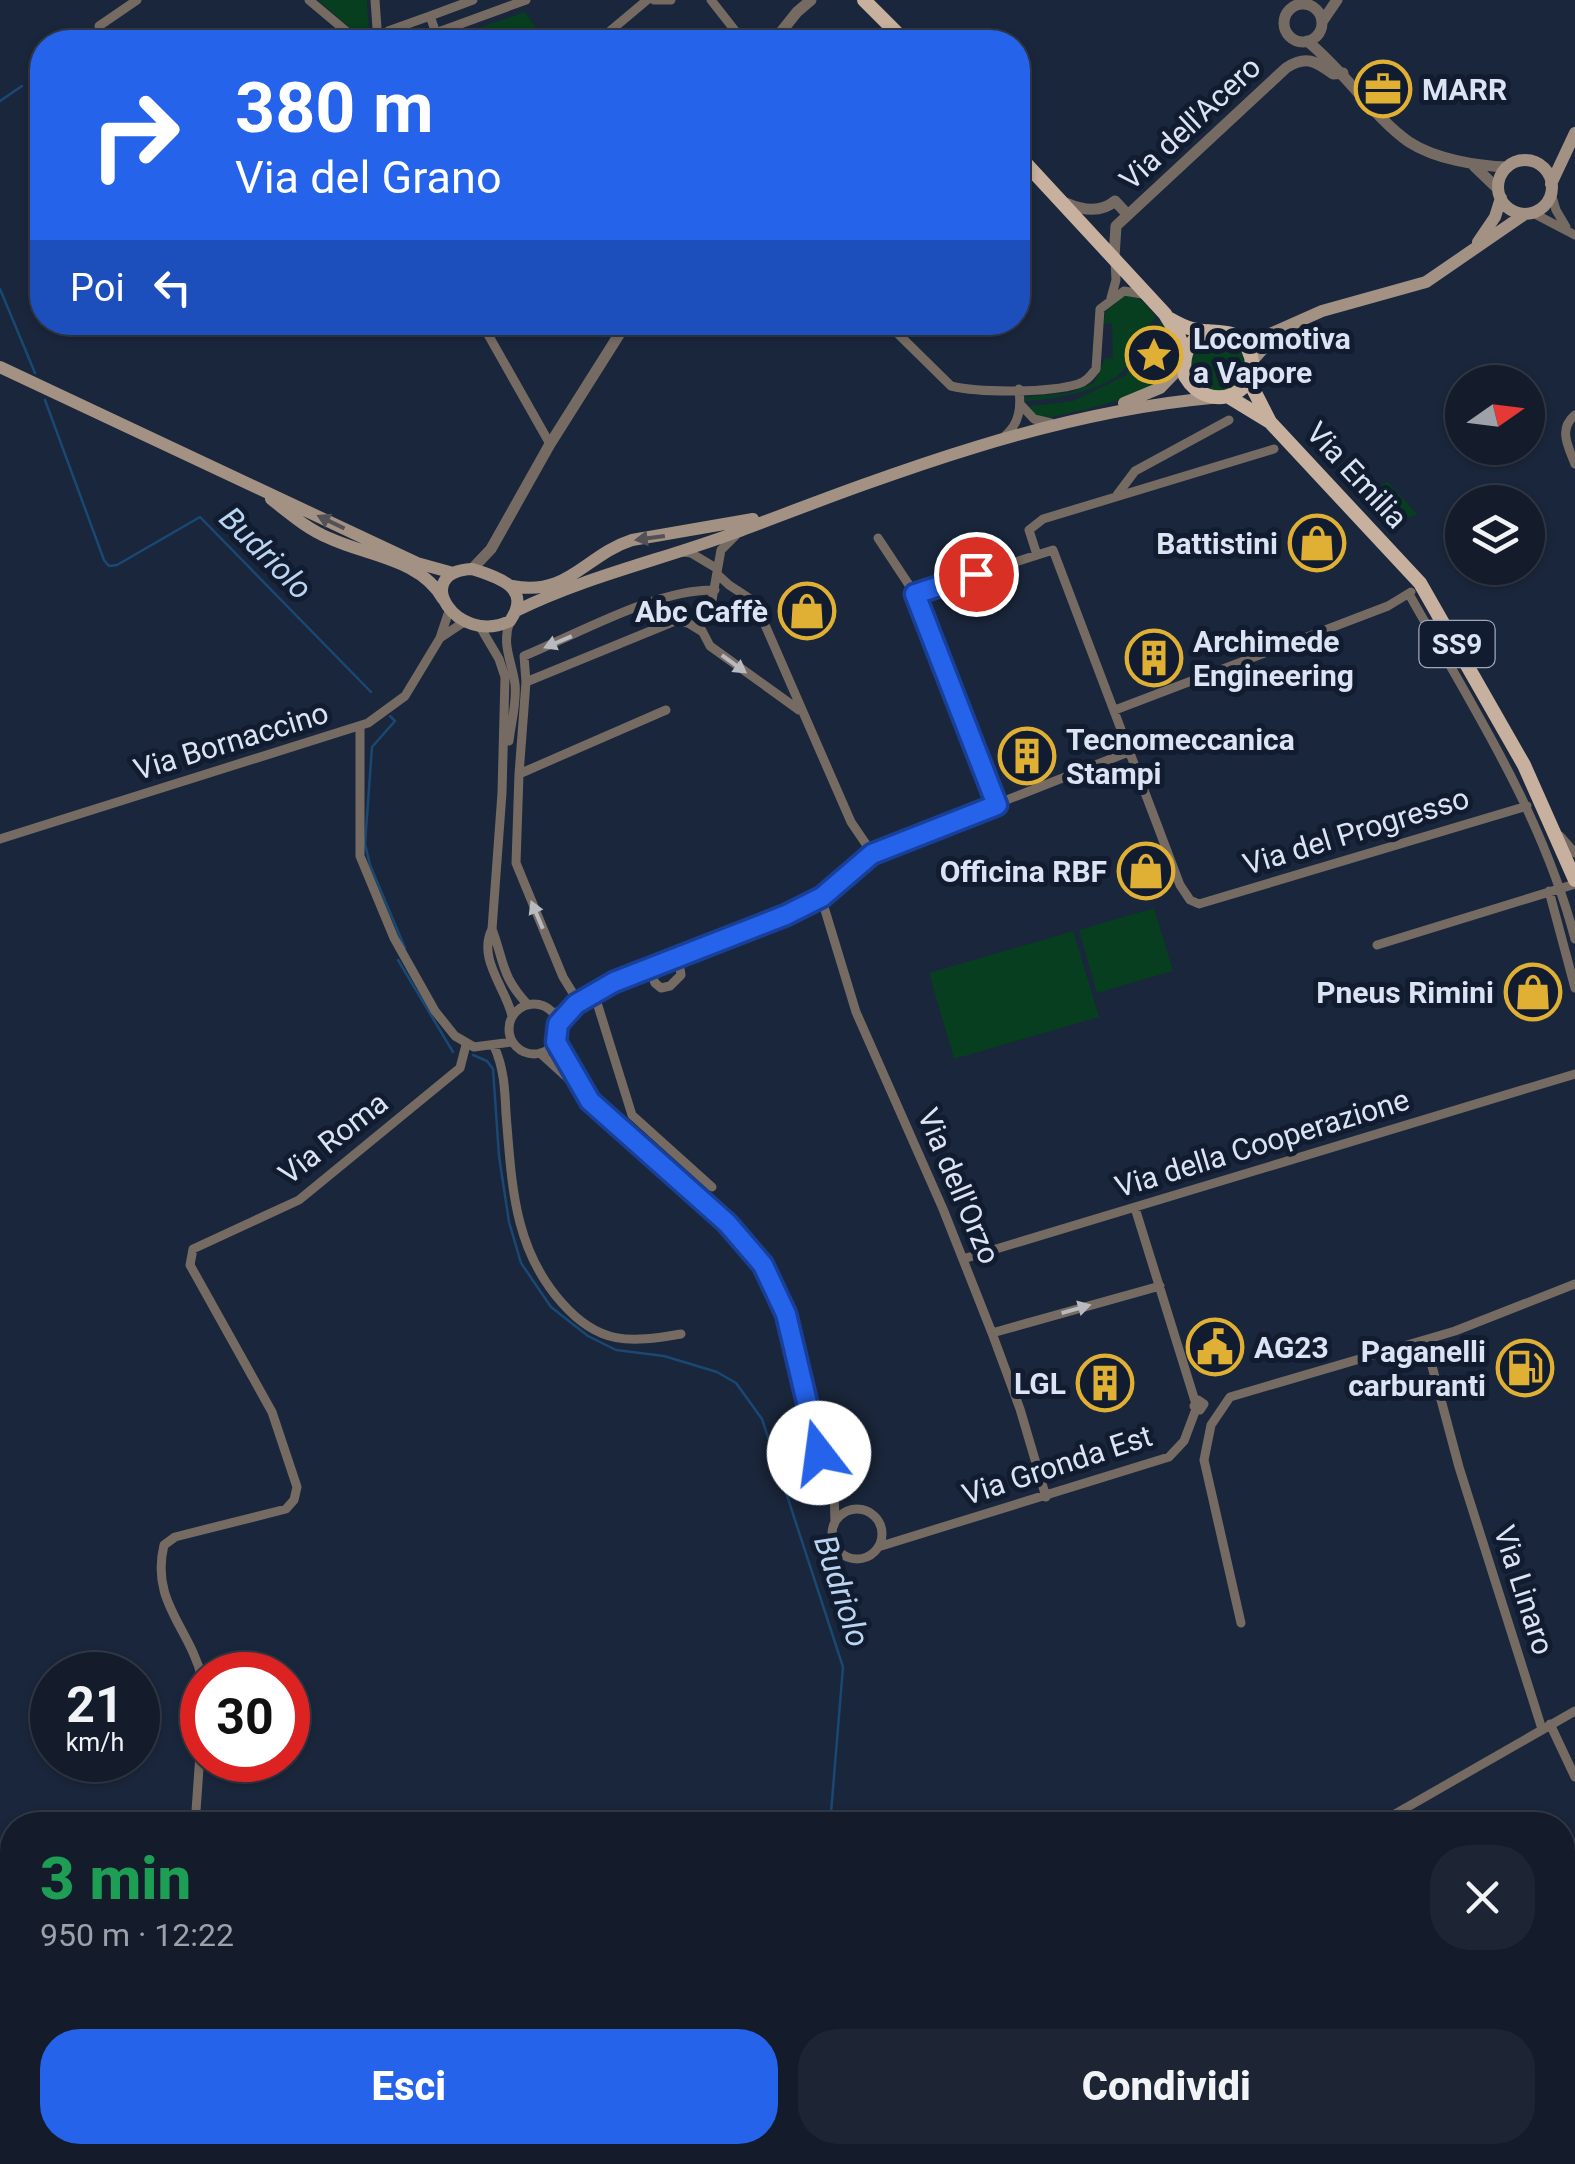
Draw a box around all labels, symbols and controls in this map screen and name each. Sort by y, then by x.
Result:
street label: Via dell'Acero [1113,49,1267,197]
office icon: MARR [1353,59,1413,119]
text: 380 m [235,67,434,149]
icon: right [70,70,200,200]
place label: MARR [1422,72,1507,107]
text: Via del Grano [235,151,502,204]
icon: left [145,260,200,315]
text: Poi [70,266,125,310]
place label: Locomotiva a Vapore [1193,321,1351,390]
place icon: Locomotiva a Vapore [1124,325,1184,385]
north arrow [1445,365,1545,465]
map controls [1445,365,1545,585]
street label: Via Emilia [1299,415,1415,535]
button: layers [1445,485,1545,585]
water label: Budriolo [212,499,320,607]
one-way arrow [316,513,345,530]
shop icon: Battistini [1287,513,1347,573]
place label: Battistini [1156,526,1278,561]
one-way arrow [634,530,665,546]
pin [934,532,1019,617]
icon: arrive [949,547,1004,602]
shop icon: Abc Caffè [777,581,837,641]
place label: Abc Caffè [635,594,768,629]
road number: SS9 [1420,621,1494,667]
place label: Archimede Engineering [1193,624,1354,693]
building icon: Archimede Engineering [1124,628,1184,688]
one-way arrow [543,634,572,650]
one-way arrow [721,653,747,673]
street label: Via Bornaccino [130,695,332,787]
place label: Tecnomeccanica Stampi [1066,722,1295,791]
building icon: Tecnomeccanica Stampi [997,726,1057,786]
street label: Via del Progresso [1239,780,1473,882]
shop icon: Officina RBF [1116,841,1176,901]
place label: Officina RBF [940,854,1107,889]
one-way arrow [529,900,545,930]
shop icon: Pneus Rimini [1503,962,1563,1022]
place label: Pneus Rimini [1316,975,1494,1010]
street label: Via della Cooperazione [1111,1082,1413,1204]
street label: Via Roma [272,1085,394,1191]
street label: Via dell'Orzo [911,1103,1007,1269]
one-way arrow [1061,1301,1092,1316]
public building icon: AG23 [1185,1317,1245,1377]
place label: AG23 [1254,1330,1329,1365]
place label: Paganelli carburanti [1348,1334,1486,1403]
fuel station icon: Paganelli carburanti [1495,1338,1555,1398]
building icon: LGL [1075,1353,1135,1413]
place label: LGL [1014,1366,1066,1401]
position arrow [767,1401,871,1505]
street label: Via Gronda Est [958,1418,1156,1512]
street label: Via Linaro [1487,1521,1561,1659]
water label: Budriolo [806,1530,878,1652]
speed limit sign: 30 [180,1652,310,1782]
text: 21 [66,1676,124,1734]
text: km/h [66,1728,124,1757]
text: 3 min [40,1843,191,1914]
button: close [1430,1845,1535,1950]
text: 950 m · 12:22 [40,1916,234,1954]
button: Esci [40,2029,778,2144]
button: Condividi [798,2029,1535,2144]

